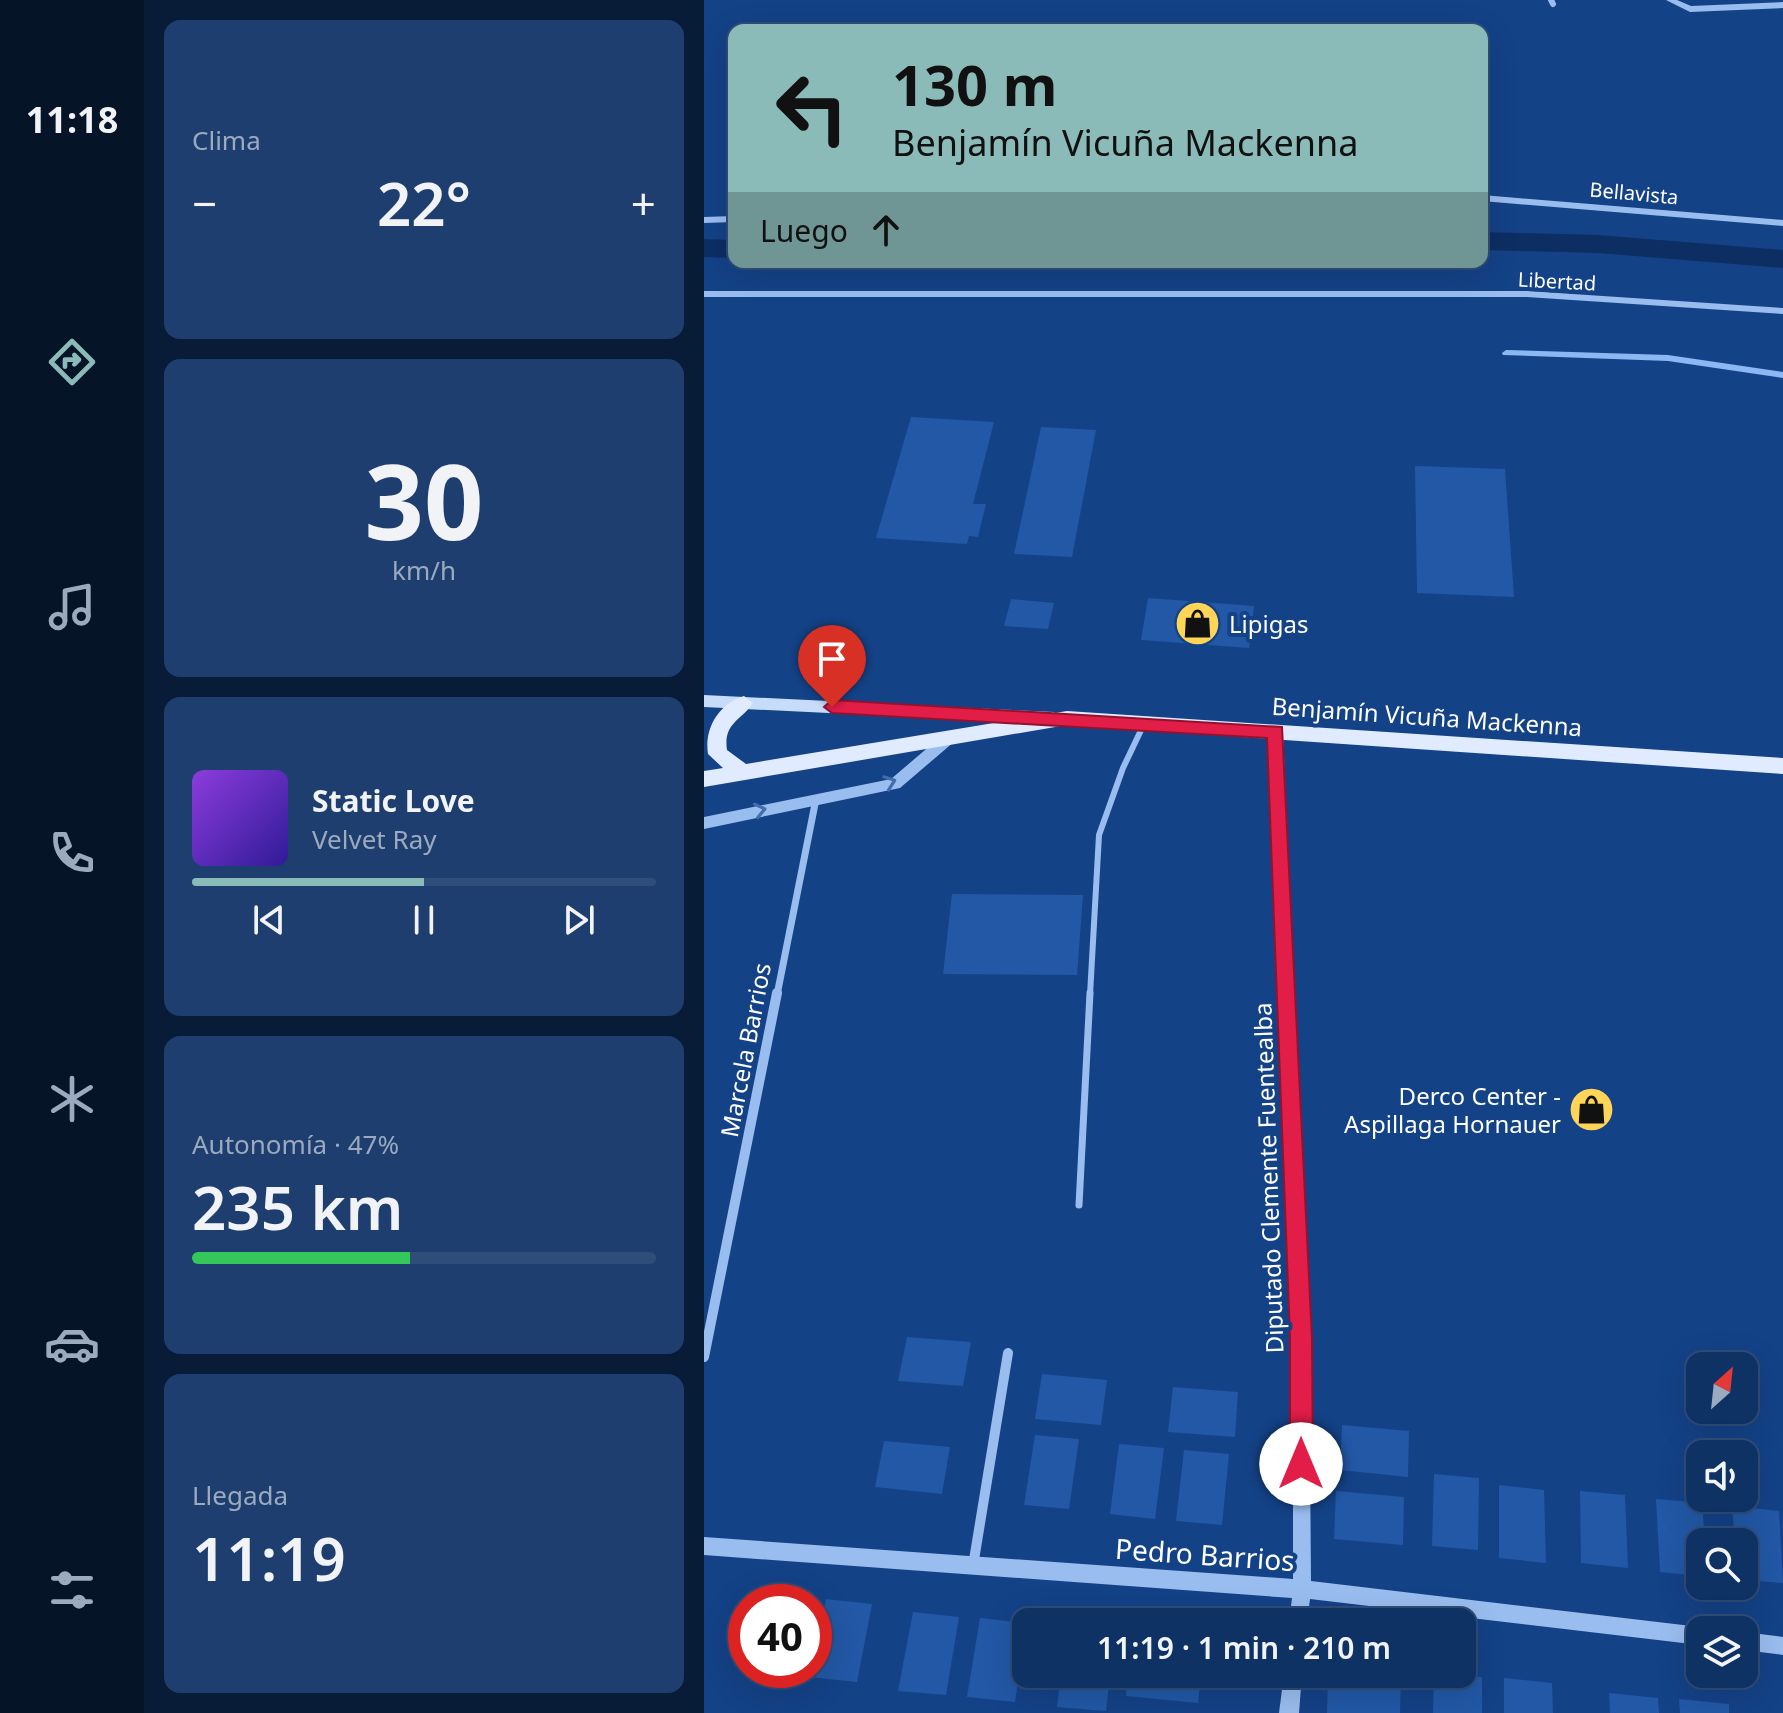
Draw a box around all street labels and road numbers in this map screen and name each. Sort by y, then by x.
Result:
street label: Bellavista [1588,176,1680,210]
street label: Libertad [1517,265,1597,297]
street label: Benjamín Vicuña Mackenna [1271,689,1583,743]
street label: Marcela Barrios [712,960,778,1140]
street label: Diputado Clemente Fuentealba [1245,1002,1291,1354]
street label: Pedro Barrios [1114,1529,1296,1579]

